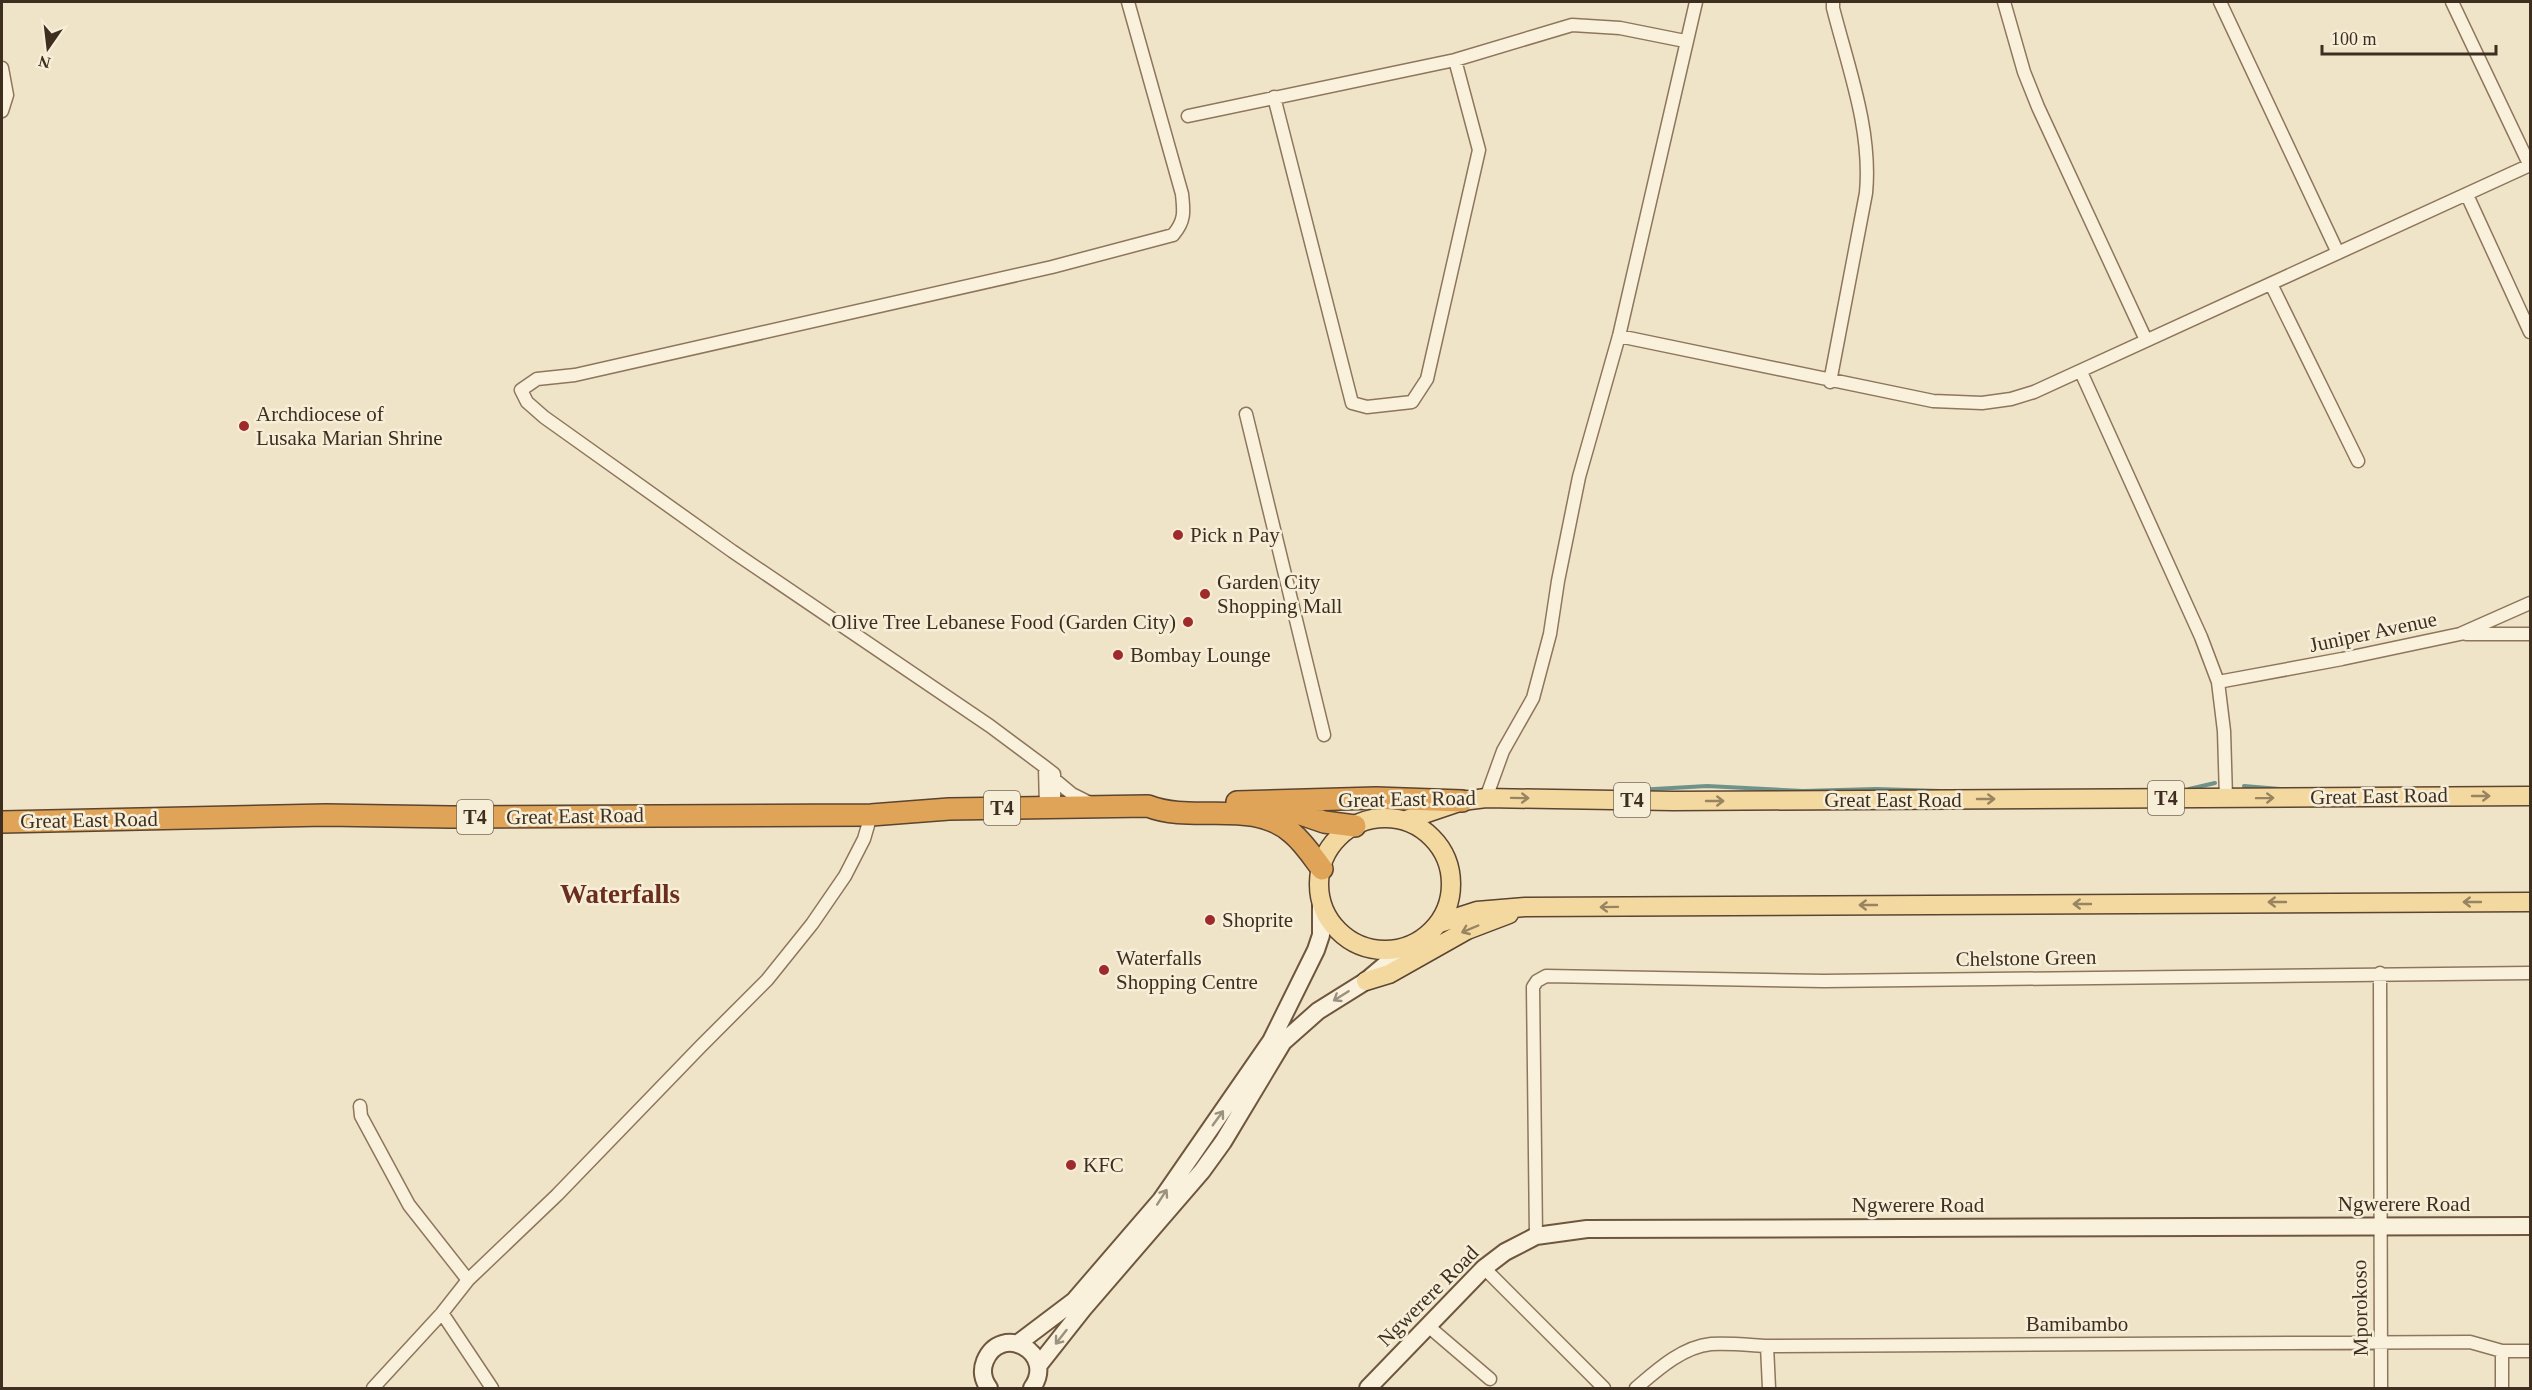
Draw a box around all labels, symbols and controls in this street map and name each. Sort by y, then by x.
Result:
north arrow [18,18,78,78]
scale bar [2322,18,2496,56]
text: 100 m [2331,29,2377,49]
text: N [36,52,52,72]
place label: Archdiocese of Lusaka Marian Shrine [256,402,443,450]
marker: Archdiocese of Lusaka Marian Shrine [237,419,251,433]
place label: Pick n Pay [1190,523,1280,547]
marker: Pick n Pay [1171,528,1185,542]
place label: Garden City Shopping Mall [1217,570,1343,618]
marker: Garden City Shopping Mall [1198,587,1212,601]
street label: Juniper Avenue [2307,607,2439,657]
place label: Olive Tree Lebanese Food (Garden City) [831,610,1176,634]
marker: Olive Tree Lebanese Food (Garden City) [1181,615,1195,629]
place label: Bombay Lounge [1130,643,1271,667]
marker: Bombay Lounge [1111,648,1125,662]
road number: T4 [2148,781,2184,815]
road number: T4 [1614,783,1650,817]
street label: Great East Road [2310,783,2449,809]
street label: Great East Road [1338,786,1477,812]
street label: Great East Road [1824,788,1962,812]
one-way arrow [2471,790,2491,802]
road number: T4 [984,791,1020,825]
one-way arrow [1510,792,1530,804]
one-way arrow [2255,792,2275,803]
one-way arrow [1976,794,1996,805]
one-way arrow [1704,795,1724,807]
road number: T4 [457,800,493,834]
street label: Great East Road [506,803,645,829]
street label: Great East Road [20,807,159,833]
district label: Waterfalls [560,879,680,909]
one-way arrow [2268,896,2288,908]
one-way arrow [2463,896,2483,908]
one-way arrow [2073,898,2093,910]
one-way arrow [1858,899,1878,911]
one-way arrow [1599,901,1619,912]
place label: Shoprite [1222,908,1293,932]
marker: Shoprite [1203,913,1217,927]
one-way arrow [1462,924,1480,935]
street label: Chelstone Green [1956,945,2097,971]
place label: Waterfalls Shopping Centre [1116,946,1258,994]
marker: Waterfalls Shopping Centre [1097,963,1111,977]
one-way arrow [1333,991,1350,1003]
one-way arrow [1212,1111,1225,1127]
place label: KFC [1083,1153,1124,1177]
marker: KFC [1064,1158,1078,1172]
one-way arrow [1156,1189,1168,1205]
street label: Ngwerere Road [2338,1192,2471,1216]
street label: Ngwerere Road [1852,1193,1985,1217]
street label: Ngwerere Road [1373,1240,1484,1351]
street label: Mporokoso [2347,1259,2373,1357]
street label: Bamibambo [2026,1312,2128,1336]
one-way arrow [1054,1329,1067,1345]

